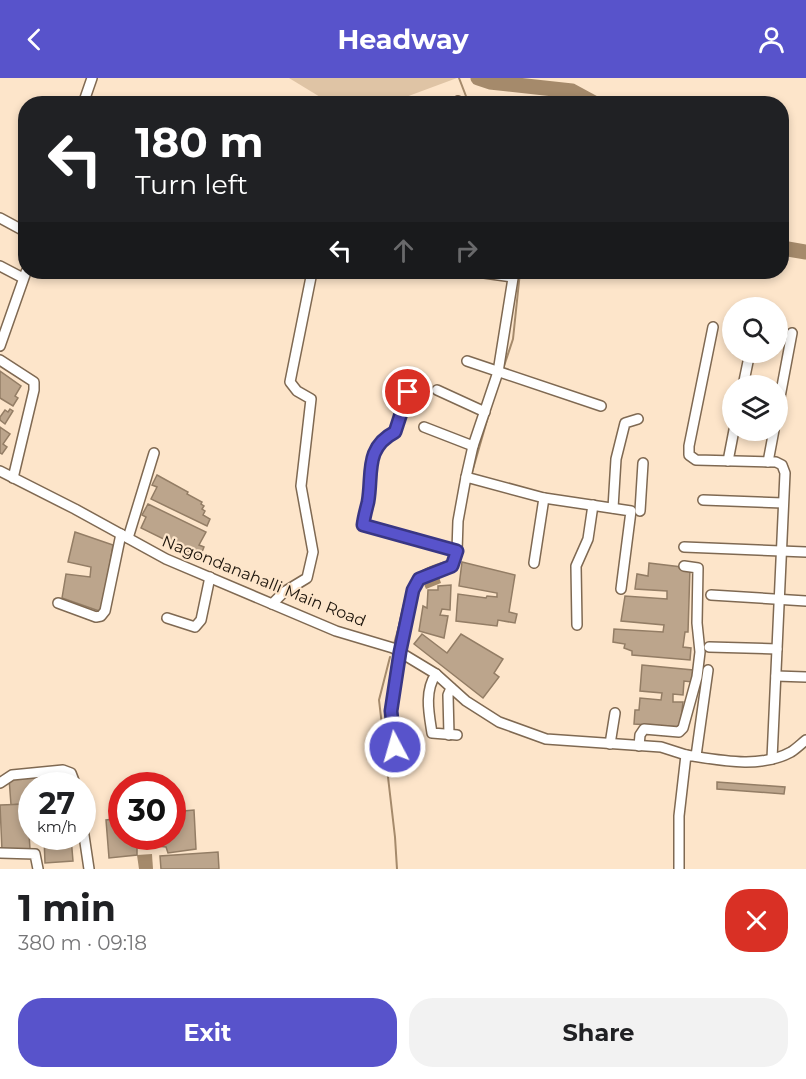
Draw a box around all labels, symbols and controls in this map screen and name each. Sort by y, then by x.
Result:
icon: back [18,23,51,56]
text: Headway [337,23,469,56]
icon: person [755,23,788,56]
text: 180 m [135,116,264,168]
icon: left [36,120,114,198]
text: Turn left [135,168,248,201]
icon: left [324,234,357,267]
icon: ahead [387,234,420,267]
icon: right [450,234,483,267]
map controls [722,297,788,441]
button: search [722,297,788,363]
pin [382,366,433,417]
icon: arrive [391,375,424,408]
button: layers [722,375,788,441]
street label: Nagondanahalli Main Road [159,531,369,631]
position arrow [363,715,427,779]
speed limit sign: 30 [108,772,186,850]
text: 27 [39,785,75,822]
text: km/h [37,817,77,836]
text: 1 min [18,886,116,930]
button: close [725,889,788,952]
text: 380 m · 09:18 [18,931,147,955]
button: Exit [18,998,397,1067]
button: Share [409,998,788,1067]

